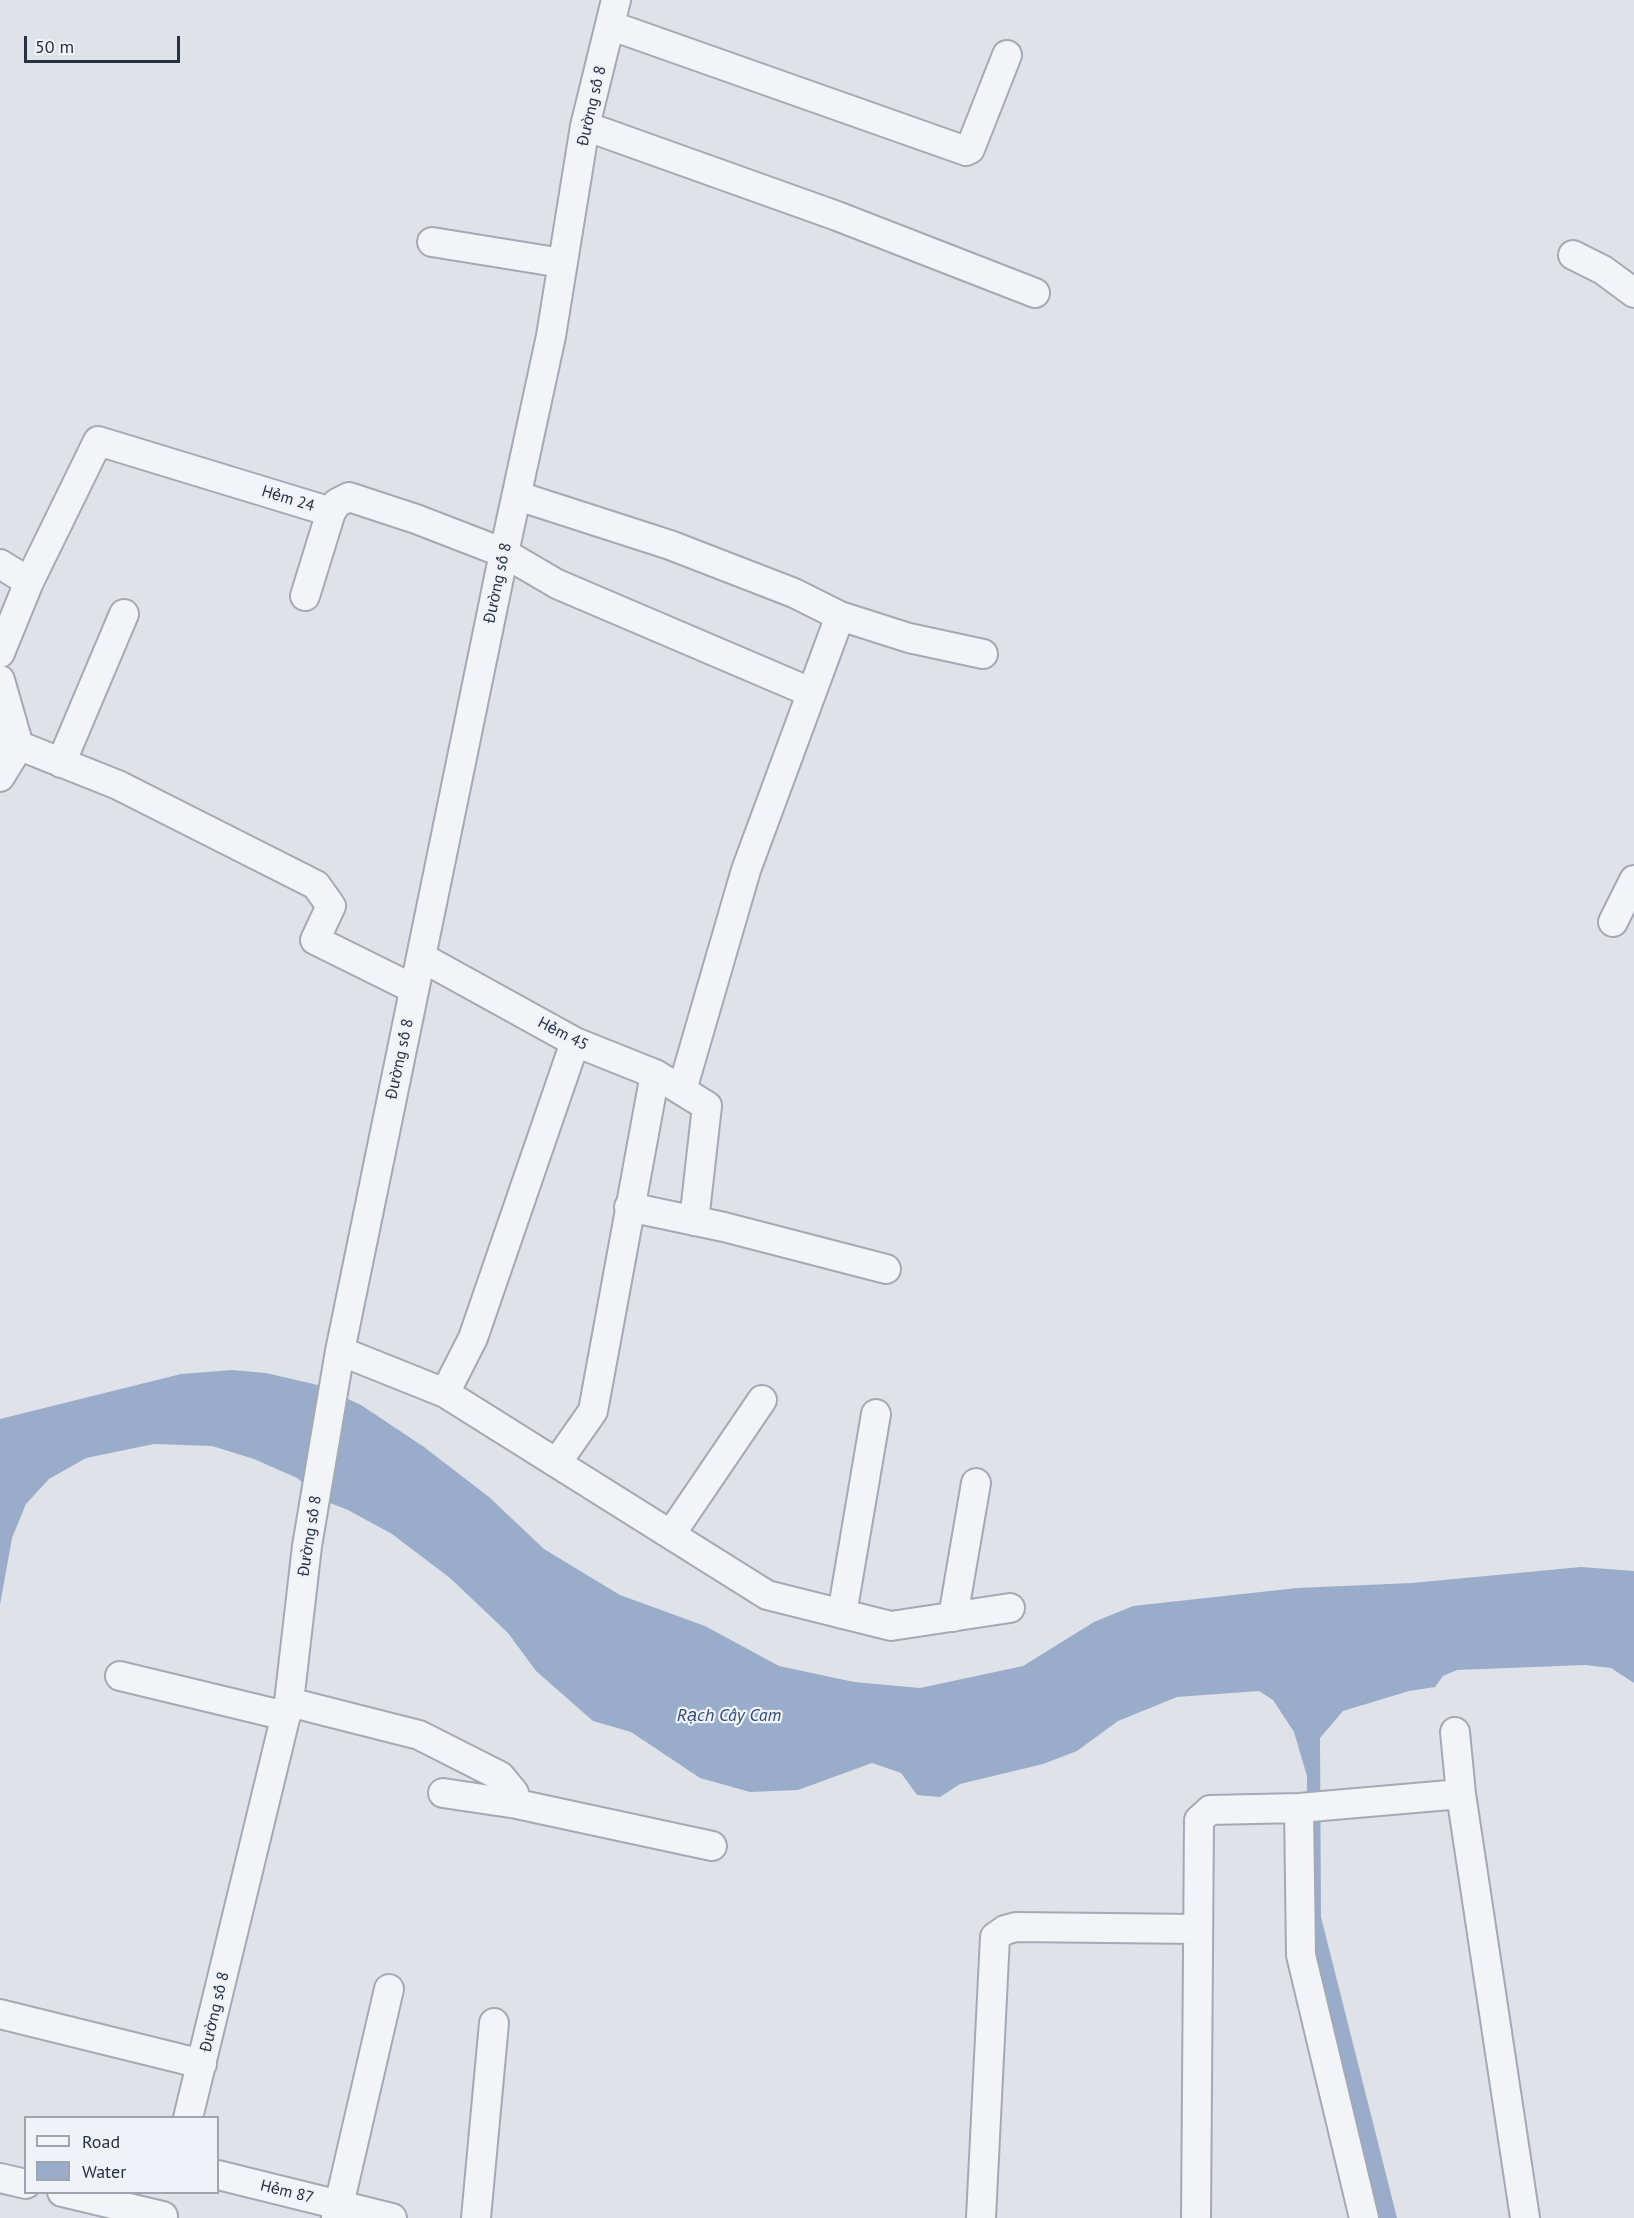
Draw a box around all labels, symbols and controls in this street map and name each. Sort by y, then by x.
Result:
scale bar [27,24,183,62]
text: 50 m [35,35,74,58]
street label: Đường số 8 [573,64,611,148]
street label: Hẻm 24 [259,482,317,516]
street label: Đường số 8 [480,541,516,625]
street label: Hẻm 45 [534,1013,592,1055]
street label: Đường số 8 [382,1017,418,1101]
street label: Đường số 8 [294,1494,326,1578]
water label: Rạch Cây Cam [677,1705,781,1727]
street label: Đường số 8 [196,1970,234,2054]
legend [24,2116,219,2194]
text: Road [82,2130,120,2153]
text: Water [82,2160,126,2183]
street label: Hẻm 87 [258,2176,316,2208]

